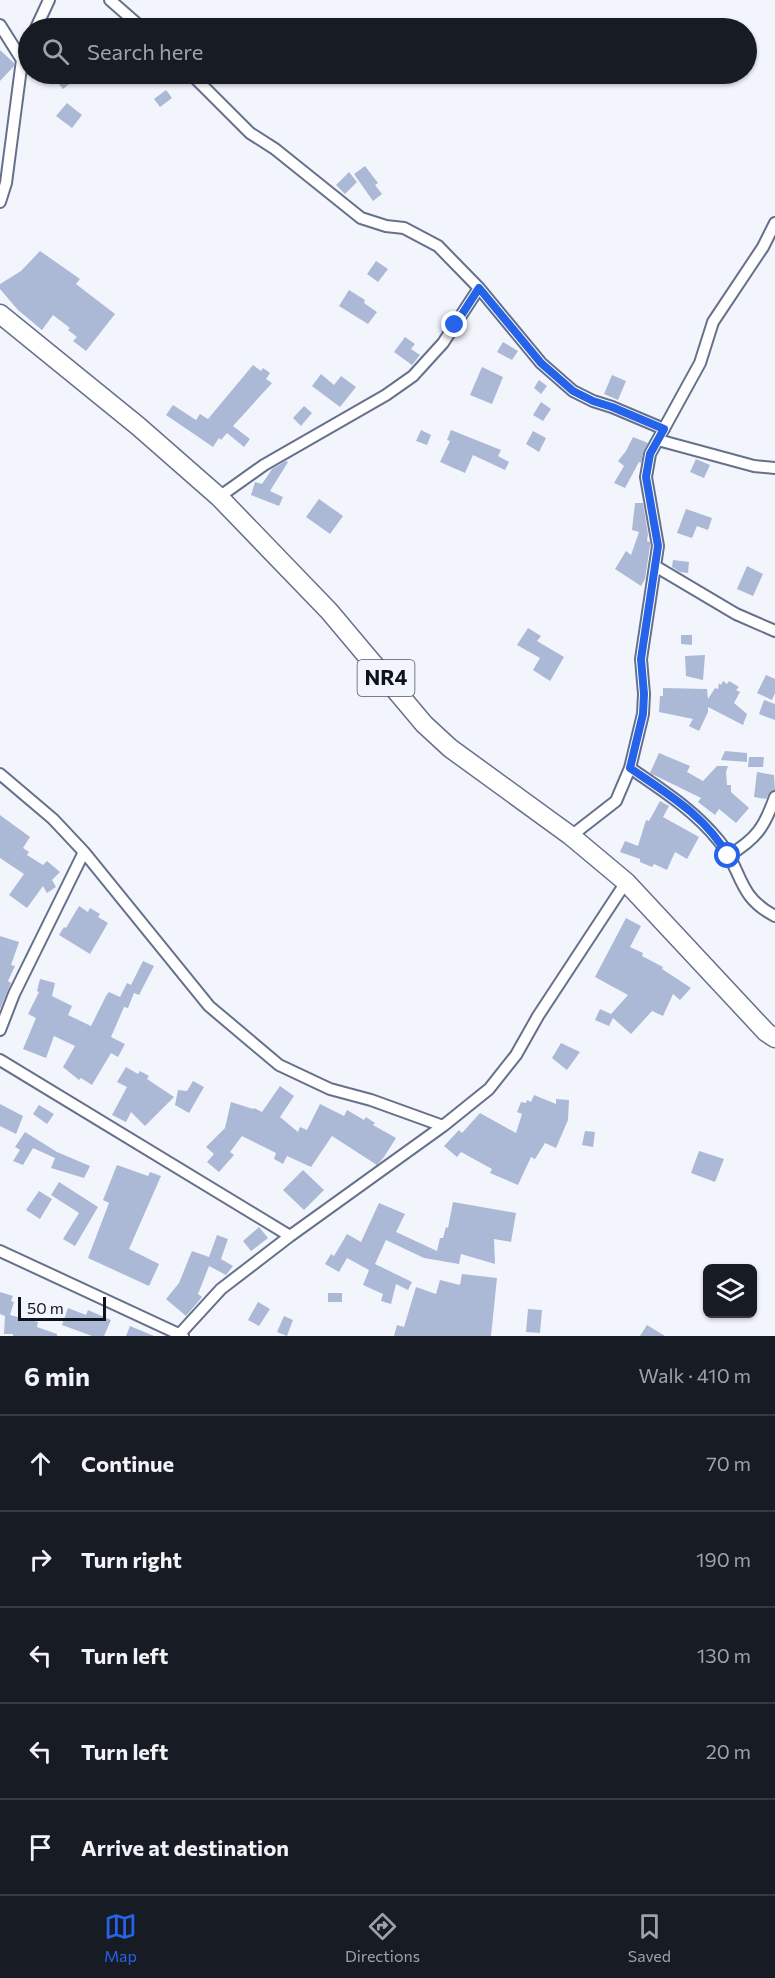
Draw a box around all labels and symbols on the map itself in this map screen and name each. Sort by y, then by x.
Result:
route end [441,311,467,337]
road number: NR4 [358,660,414,696]
route start [714,842,740,868]
scale bar [18,1294,106,1322]

